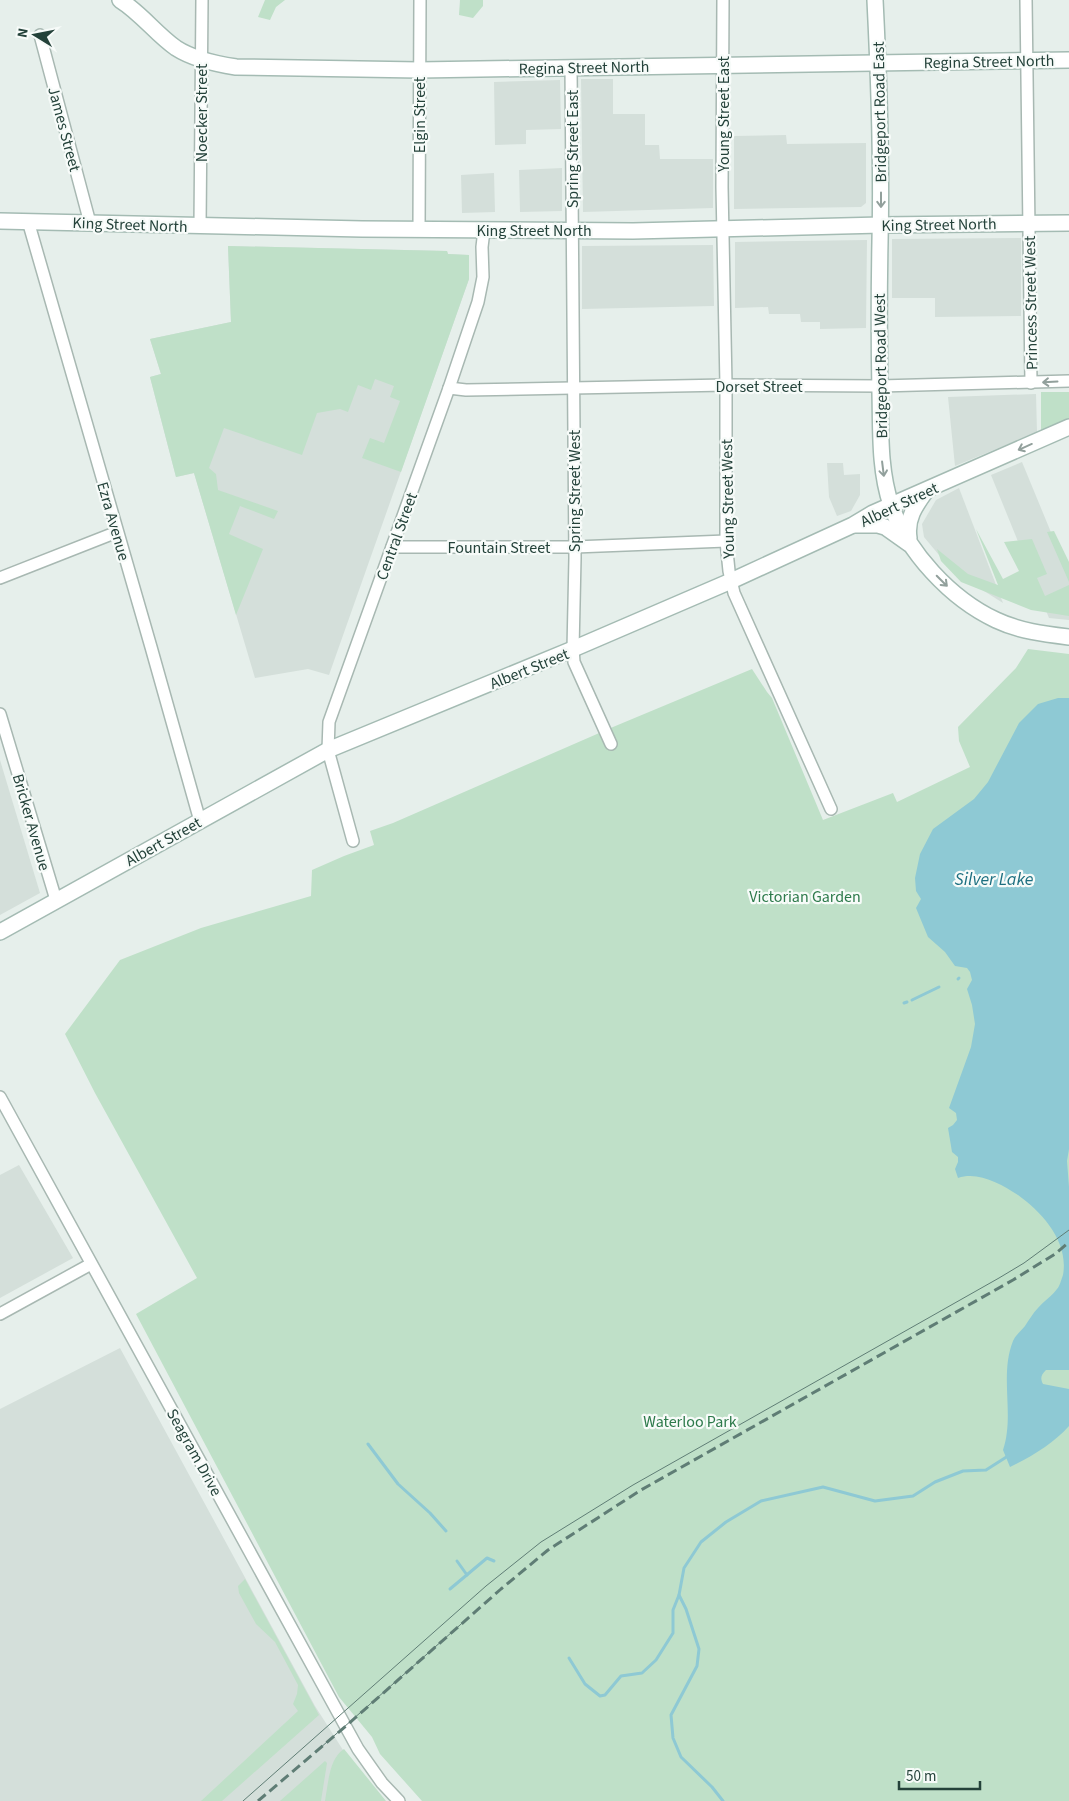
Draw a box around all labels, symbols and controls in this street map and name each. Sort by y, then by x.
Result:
north arrow [10,10,60,60]
text: N [13,27,34,39]
street label: Bridgeport Road East [868,41,892,183]
street label: Regina Street North [923,50,1055,74]
street label: Young Street East [713,55,735,173]
street label: Regina Street North [518,56,650,80]
street label: Noecker Street [191,63,213,162]
street label: Elgin Street [409,76,431,153]
street label: James Street [42,84,86,175]
street label: Spring Street East [562,89,584,208]
one-way arrow [876,192,886,208]
street label: King Street North [72,212,188,238]
street label: King Street North [881,213,997,237]
street label: King Street North [476,220,592,242]
street label: Princess Street West [1019,235,1043,370]
street label: Bridgeport Road West [869,293,893,439]
street label: Dorset Street [715,376,803,398]
one-way arrow [1042,377,1058,387]
street label: Spring Street West [564,429,586,552]
street label: Young Street West [716,438,740,560]
one-way arrow [1017,443,1032,452]
one-way arrow [879,461,889,477]
street label: Albert Street [857,477,943,533]
street label: Ezra Avenue [91,479,135,563]
street label: Central Street [371,489,423,583]
street label: Fountain Street [448,537,551,559]
one-way arrow [936,575,948,587]
street label: Albert Street [486,643,573,695]
street label: Bricker Avenue [7,771,55,873]
street label: Albert Street [121,812,206,872]
water label: Silver Lake [955,867,1034,892]
park label: Victorian Garden [749,886,861,908]
street label: Seagram Drive [161,1405,227,1500]
park label: Waterloo Park [643,1411,737,1433]
scale bar [899,1758,980,1790]
text: 50 m [906,1766,936,1787]

